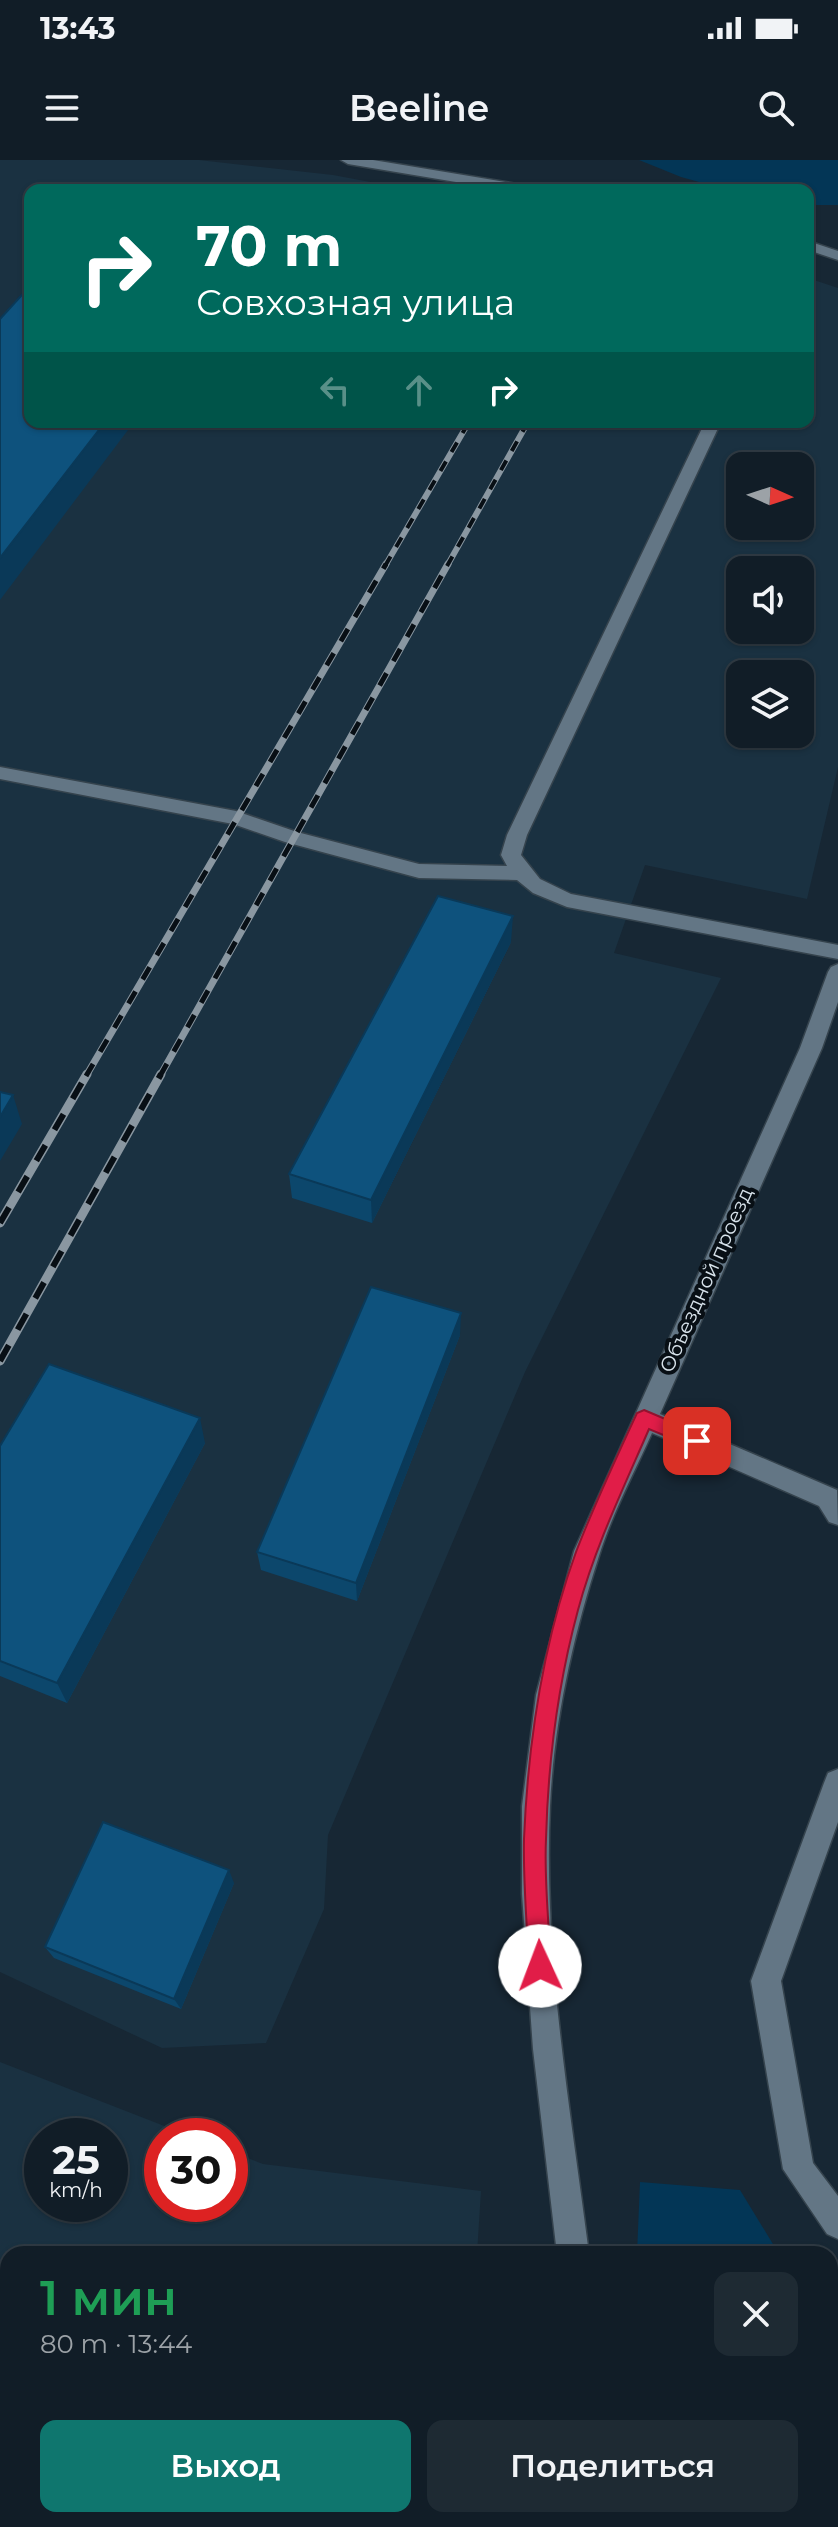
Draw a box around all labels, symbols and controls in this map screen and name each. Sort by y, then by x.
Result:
text: 13:43 [40,10,116,47]
icon: menu [40,86,84,130]
text: Beeline [349,86,489,130]
icon: search [754,86,798,130]
text: 70 m [196,212,342,280]
icon: right [64,216,168,320]
text: Совхозная улица [196,280,515,324]
icon: left [313,368,357,412]
icon: ahead [397,368,441,412]
icon: right [481,368,525,412]
north arrow [726,452,814,540]
map controls [726,452,814,748]
button: sound [726,556,814,644]
button: layers [726,660,814,748]
street label: Объездной проезд [654,1184,758,1376]
pin [663,1407,731,1475]
icon: arrive [675,1419,719,1463]
position arrow [498,1924,582,2008]
speed limit sign: 30 [144,2118,248,2222]
text: 25 [52,2135,100,2184]
text: km/h [49,2178,103,2202]
text: 1 мин [40,2269,177,2327]
button: close [714,2272,798,2356]
text: 80 m · 13:44 [40,2328,192,2360]
button: Выход [40,2420,411,2512]
button: Поделиться [427,2420,798,2512]

